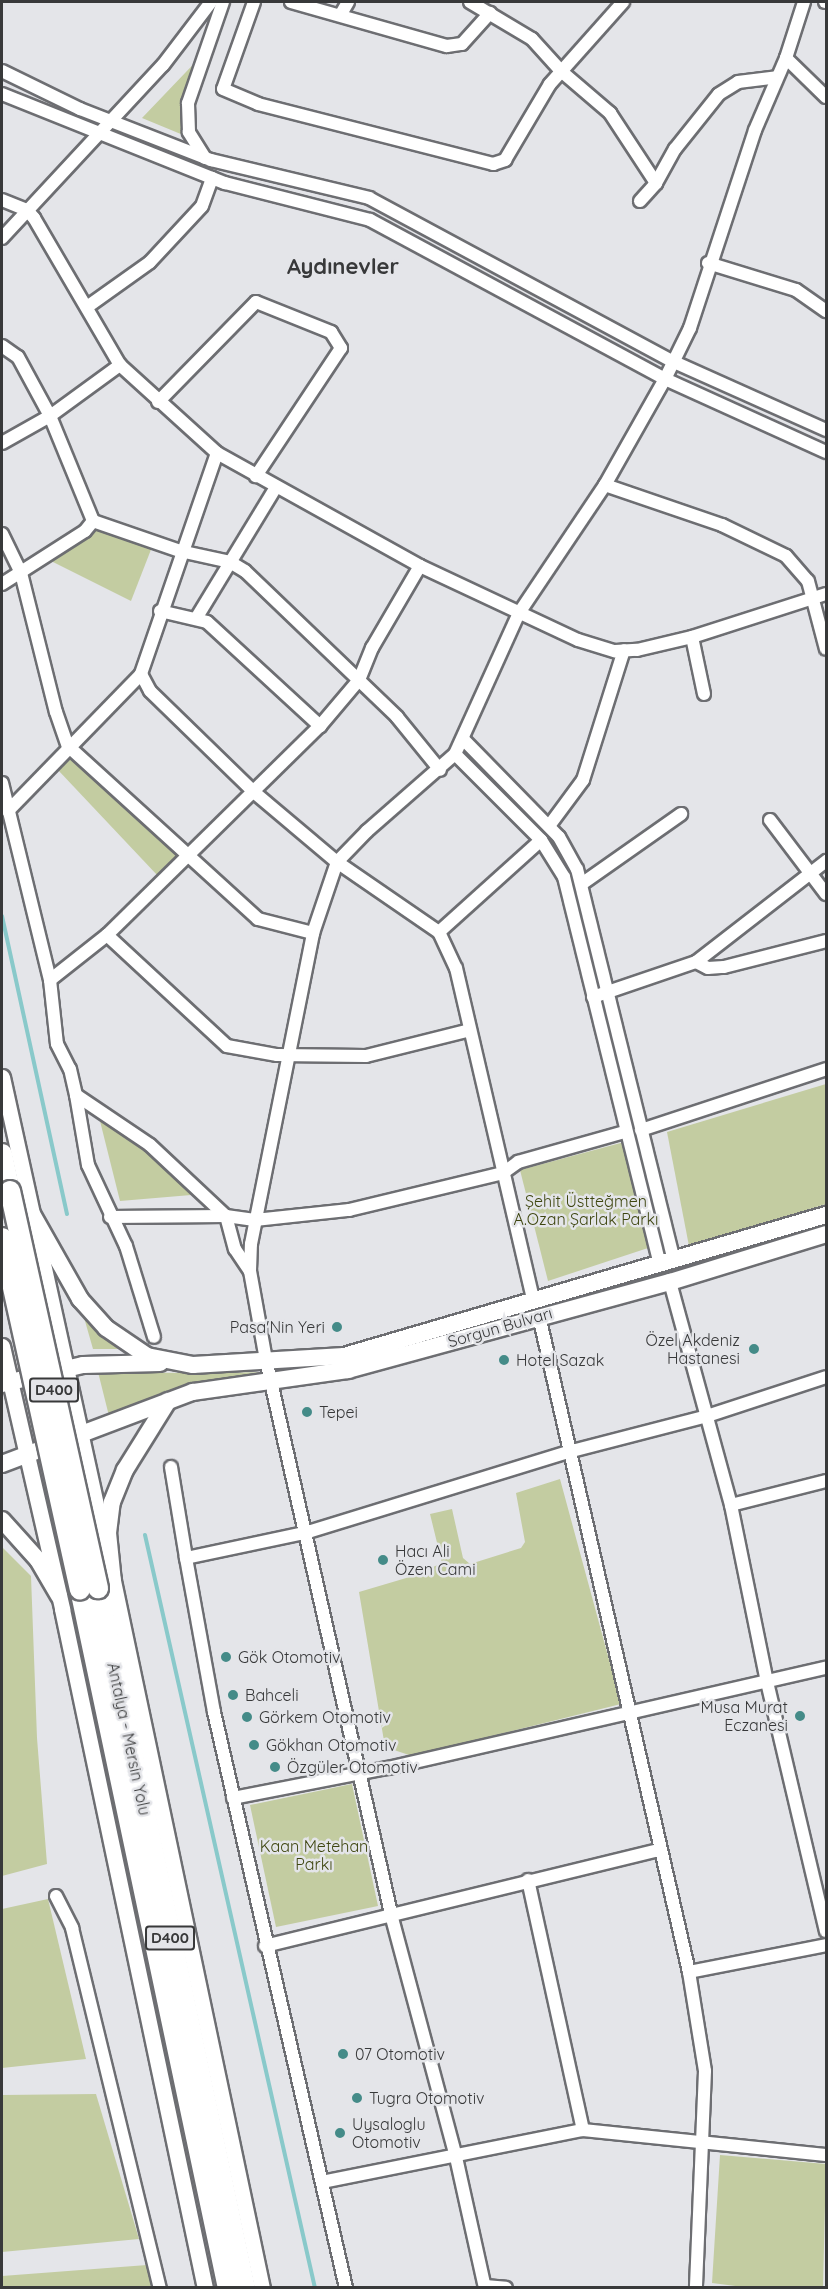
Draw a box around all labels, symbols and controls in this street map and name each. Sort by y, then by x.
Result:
district label: Aydınevler [287,254,399,280]
park label: Şehit Üstteğmen A.Ozan Şarlak Parkı [514,1191,658,1229]
street label: Sorgun Bulvarı [446,1303,554,1351]
place label: Pasa'Nin Yeri [230,1317,325,1337]
marker: Pasa'Nin Yeri [330,1320,344,1334]
place label: Özel Akdeniz Hastanesi [646,1330,740,1368]
marker: Özel Akdeniz Hastanesi [745,1340,763,1358]
place label: Hotel Sazak [516,1350,604,1370]
marker: Hotel Sazak [497,1353,511,1367]
road number: D400 [28,1378,80,1402]
place label: Tepei [319,1402,358,1422]
marker: Tepei [300,1405,314,1419]
place label: Hacı Ali Özen Cami [395,1541,476,1579]
marker: Hacı Ali Özen Cami [376,1553,390,1567]
place label: Gök Otomotiv [238,1647,341,1667]
marker: Gök Otomotiv [219,1650,233,1664]
street label: Antalya - Mersin Yolu [103,1661,155,1817]
place label: Bahceli [245,1685,299,1705]
marker: Bahceli [226,1688,240,1702]
place label: Musa Murat Eczanesi [701,1697,788,1735]
place label: Görkem Otomotiv [259,1707,391,1727]
marker: Musa Murat Eczanesi [793,1709,807,1723]
marker: Görkem Otomotiv [240,1710,254,1724]
place label: Gökhan Otomotiv [266,1735,396,1755]
marker: Gökhan Otomotiv [247,1738,261,1752]
place label: Özgüler Otomotiv [287,1757,418,1777]
marker: Özgüler Otomotiv [268,1760,282,1774]
park label: Kaan Metehan Parkı [260,1836,368,1874]
road number: D400 [144,1926,195,1950]
place label: 07 Otomotiv [355,2044,445,2064]
marker: 07 Otomotiv [336,2047,350,2061]
place label: Tugra Otomotiv [369,2088,485,2108]
marker: Tugra Otomotiv [350,2091,364,2105]
place label: Uysaloglu Otomotiv [352,2114,426,2152]
marker: Uysaloglu Otomotiv [333,2126,347,2140]

